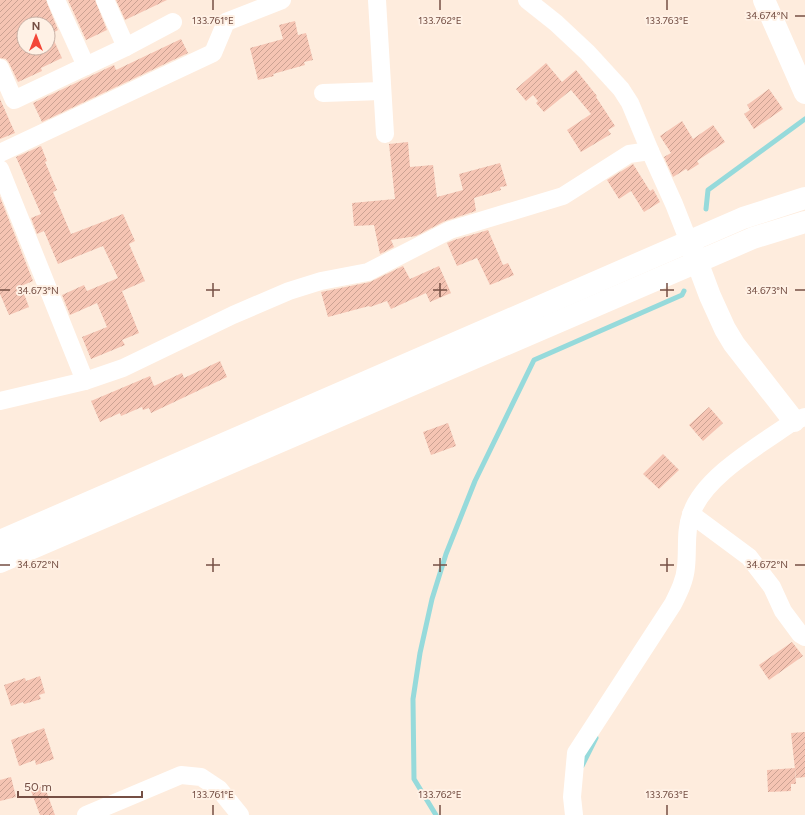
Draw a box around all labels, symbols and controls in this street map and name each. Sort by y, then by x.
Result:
text: 34.674°N [746,9,788,22]
text: 133.761°E [192,14,234,27]
text: 133.762°E [418,14,462,27]
text: 133.763°E [645,14,689,27]
north arrow [16,16,56,56]
text: N [32,20,40,33]
text: 34.673°N [17,284,59,297]
text: 34.673°N [746,284,788,297]
text: 34.672°N [17,558,59,571]
text: 34.672°N [746,558,788,571]
scale bar [18,773,142,799]
text: 50 m [24,780,52,794]
text: 133.761°E [192,788,234,801]
text: 133.762°E [418,788,462,801]
text: 133.763°E [645,788,689,801]

